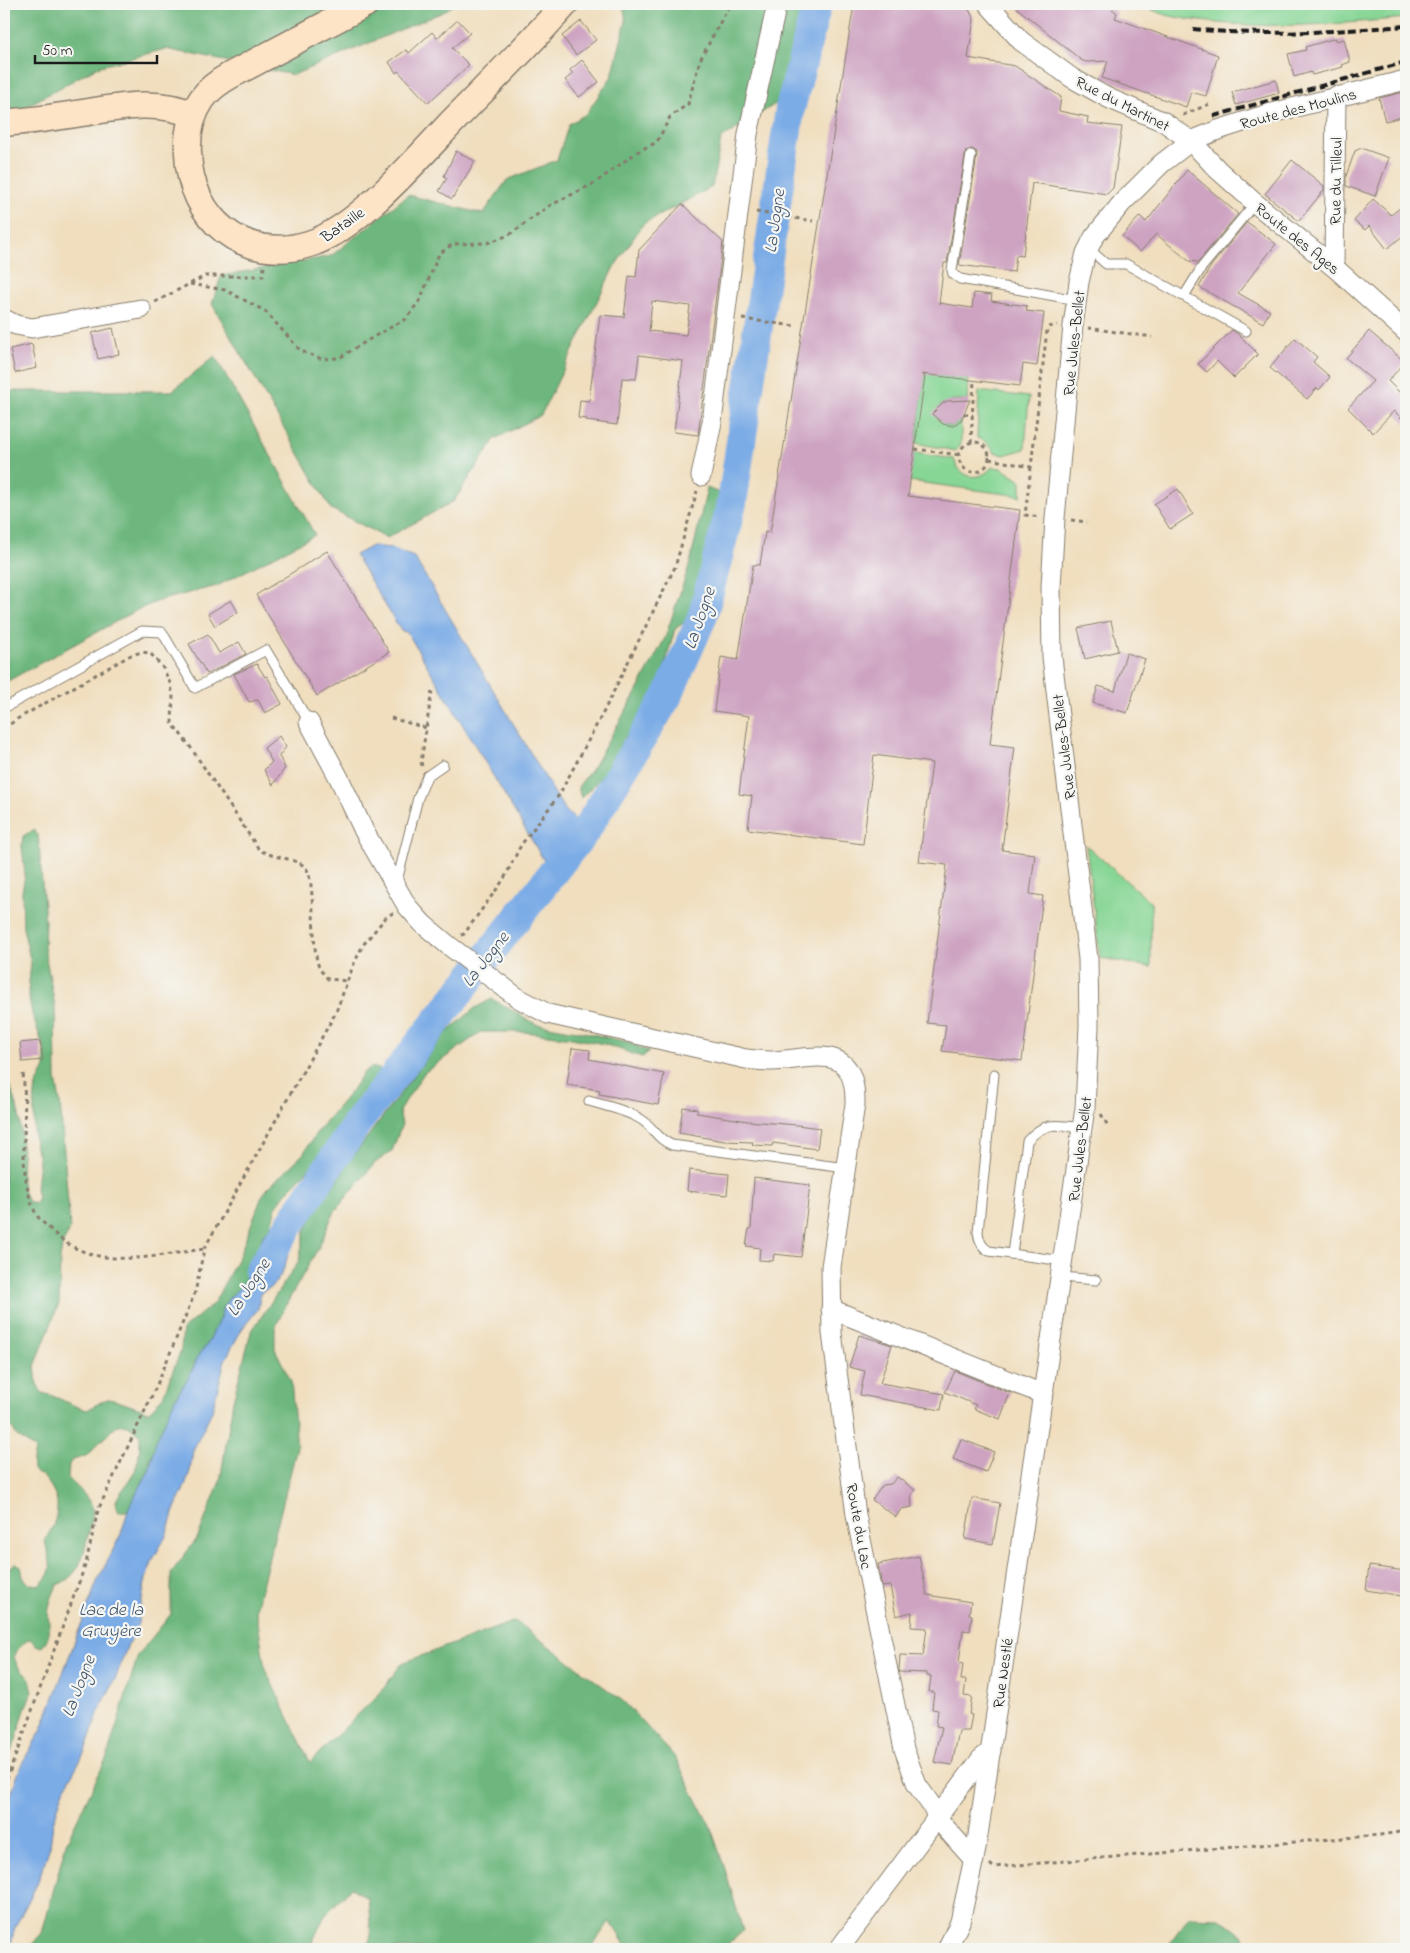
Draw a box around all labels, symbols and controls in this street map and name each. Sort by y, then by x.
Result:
scale bar [35,32,158,64]
text: 50 m [42,40,73,62]
street label: Rue du Martinet [1071,71,1174,139]
street label: Route des Moulins [1238,83,1360,137]
street label: Rue du Tilleul [1324,137,1350,225]
water label: La Jogne [759,187,793,255]
street label: Route des Ages [1249,198,1345,281]
street label: Bataille [315,201,371,250]
street label: Rue Jules-Bellet [1058,289,1093,397]
water label: La Jogne [678,583,724,653]
street label: Rue Jules-Bellet [1047,692,1083,801]
water label: La Jogne [457,926,517,993]
street label: Rue Jules-Bellet [1063,1095,1099,1203]
water label: La Jogne [221,1253,279,1322]
street label: Route du Lac [839,1482,878,1572]
water label: Lac de la Gruyère [79,1598,143,1645]
street label: Rue Nestlé [987,1636,1021,1710]
water label: La Jogne [56,1651,104,1721]

